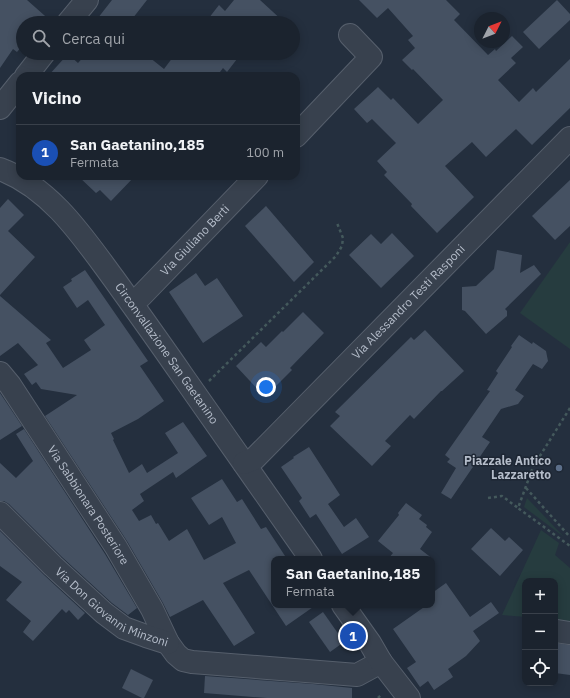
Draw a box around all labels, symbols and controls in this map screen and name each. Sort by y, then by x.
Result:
north arrow [474,12,510,48]
search box [16,16,300,60]
icon: search [30,27,52,49]
text: Cerca qui [62,29,125,48]
text: Vicino [32,87,81,109]
text: San Gaetanino,185 [70,135,204,154]
text: 1 [41,144,49,161]
text: 100 m [246,144,284,161]
text: Fermata [70,154,119,171]
street label: Via Giuliano Berti [157,201,232,279]
street label: Via Alessandro Testi Rasponi [348,241,468,362]
street label: Circonvallazione San Gaetanino [112,280,222,427]
your location [256,377,276,397]
street label: Via Sabbionara Posteriore [45,442,133,568]
place label: Piazzale Antico Lazzaretto [464,453,551,482]
marker: Piazzale Antico Lazzaretto [554,463,564,473]
popup [271,556,435,608]
street label: Via Don Giovanni Minzoni [52,564,170,650]
text: San Gaetanino,185 [286,564,420,583]
map controls [522,578,558,686]
button: + [522,578,558,614]
text: Fermata [286,583,334,600]
button: − [522,614,558,650]
pin: 1 [340,621,366,651]
button: locate [522,650,558,686]

